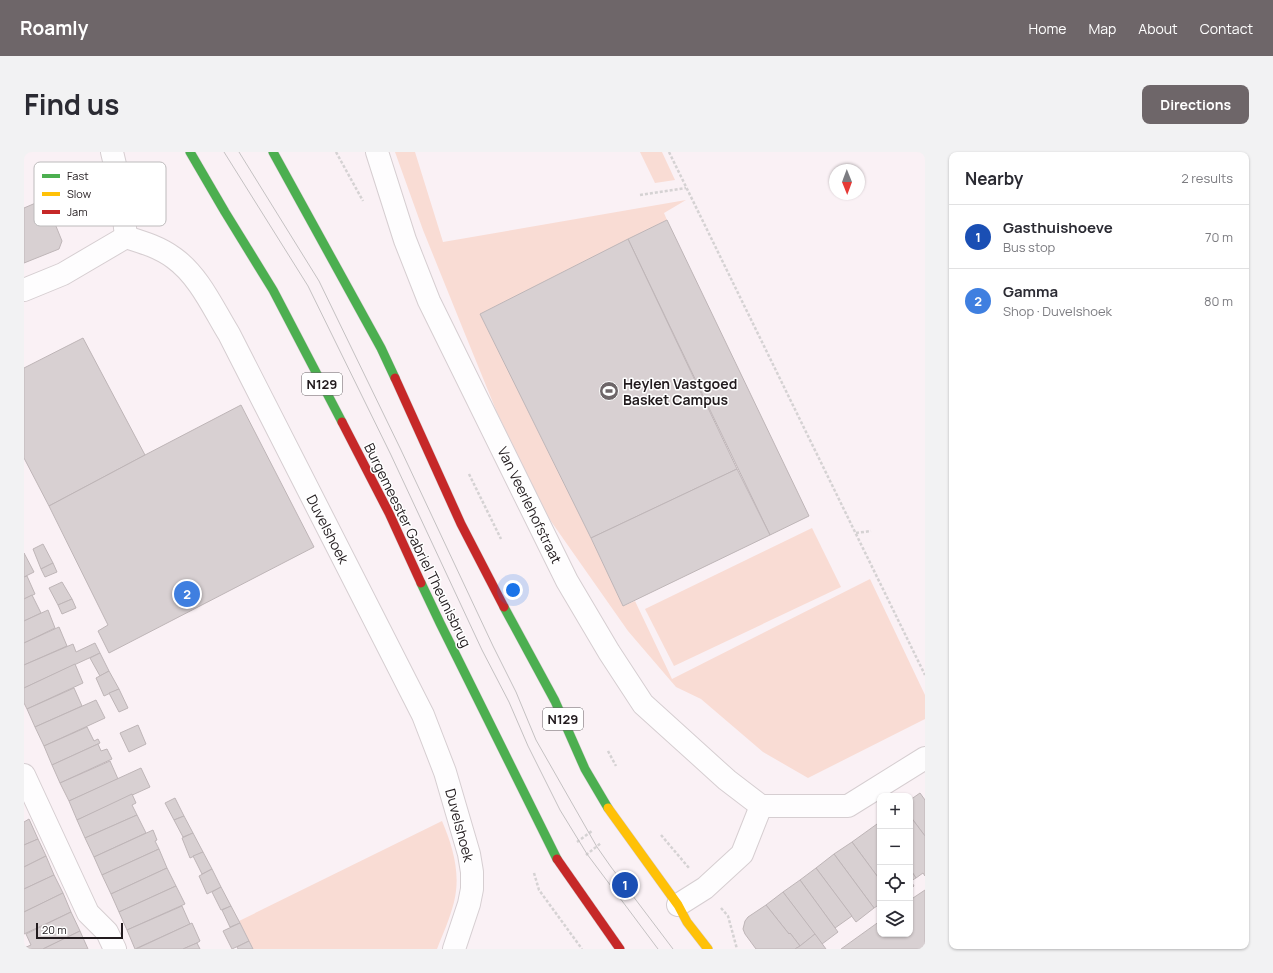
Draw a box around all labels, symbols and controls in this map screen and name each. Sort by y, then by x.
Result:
text: Roamly [20,15,88,41]
text: Home [1029,19,1066,38]
text: Map [1088,19,1116,38]
text: About [1138,19,1178,38]
text: Contact [1200,19,1253,38]
text: Find us [24,85,119,123]
button: Directions [1142,85,1249,124]
legend [34,162,166,226]
north arrow [829,164,865,200]
text: Nearby [965,167,1023,190]
text: Fast [67,168,89,183]
text: 2 results [1181,169,1233,187]
text: Slow [67,186,92,201]
text: Jam [67,204,88,219]
text: Gasthuishoeve [1003,217,1113,238]
text: 1 [975,228,981,246]
text: 70 m [1205,228,1233,246]
text: Bus stop [1003,238,1055,256]
text: Gamma [1003,281,1058,302]
text: 2 [974,292,982,310]
text: 80 m [1204,292,1233,310]
text: Shop · Duvelshoek [1003,302,1112,320]
road number: N129 [302,373,342,395]
place label: Heylen Vastgoed Basket Campus [623,374,737,409]
sports icon: Heylen Vastgoed Basket Campus [598,380,620,402]
street label: Burgemeester Gabriel Theunisbrug [360,440,476,650]
street label: Van Veerlehofstraat [493,443,567,567]
street label: Duvelshoek [302,491,354,568]
pin: 2 [174,579,200,609]
your location [503,580,523,600]
road number: N129 [543,708,583,730]
street label: Duvelshoek [441,786,479,865]
map controls [877,793,913,937]
button: + [877,793,913,829]
button: − [877,829,913,865]
button: locate [877,865,913,901]
pin: 1 [612,870,638,900]
button: layers [877,901,913,937]
scale bar [36,921,123,940]
text: 20 m [42,922,67,937]

